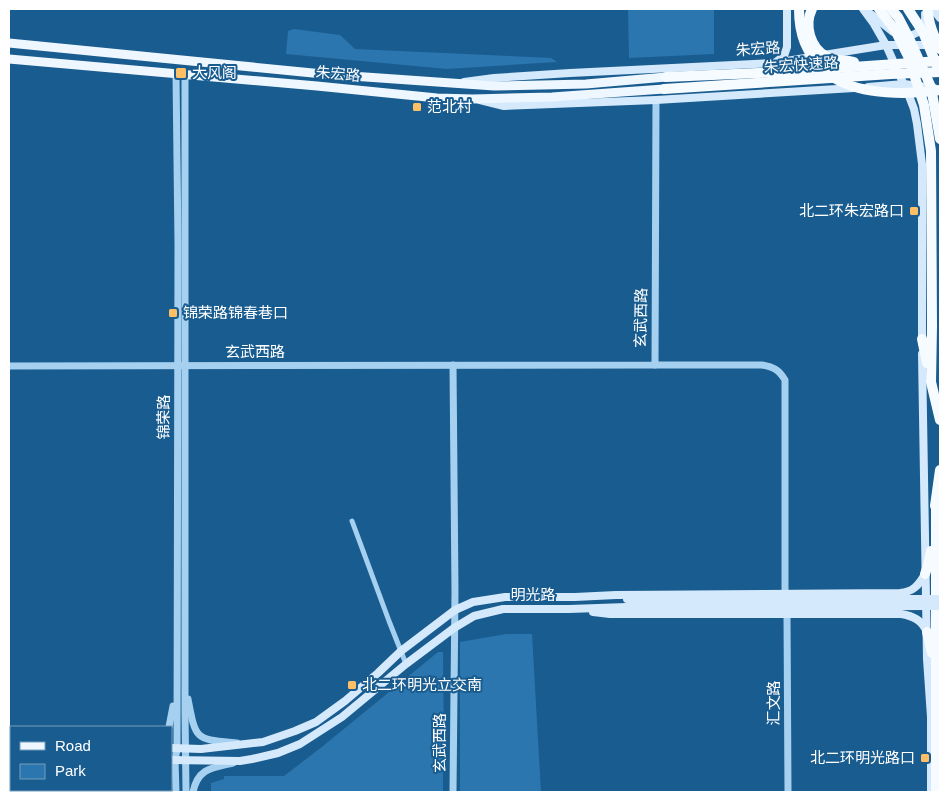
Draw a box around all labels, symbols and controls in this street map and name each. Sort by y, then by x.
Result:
street label: 朱宏路 [735,38,781,59]
street label: 朱宏快速路 [763,53,839,76]
street label: 朱宏路 [315,63,361,84]
place label: 大风阁 [192,64,237,81]
marker: 大风阁 [174,66,188,80]
place label: 范北村 [427,98,472,115]
marker: 范北村 [411,101,423,113]
place label: 北二环朱宏路口 [799,202,904,219]
marker: 北二环朱宏路口 [908,205,920,217]
street label: 玄武西路 [631,288,650,348]
place label: 锦荣路锦春巷口 [183,304,288,321]
marker: 锦荣路锦春巷口 [167,307,179,319]
street label: 玄武西路 [225,343,285,360]
street label: 锦荣路 [155,394,172,440]
street label: 明光路 [510,586,556,603]
place label: 北二环明光立交南 [362,676,482,693]
marker: 北二环明光立交南 [346,679,358,691]
street label: 汇文路 [765,680,782,726]
street label: 玄武西路 [431,713,448,773]
legend [10,726,172,791]
text: Road [55,737,91,754]
place label: 北二环明光路口 [810,749,915,766]
marker: 北二环明光路口 [919,752,931,764]
text: Park [55,762,86,779]

